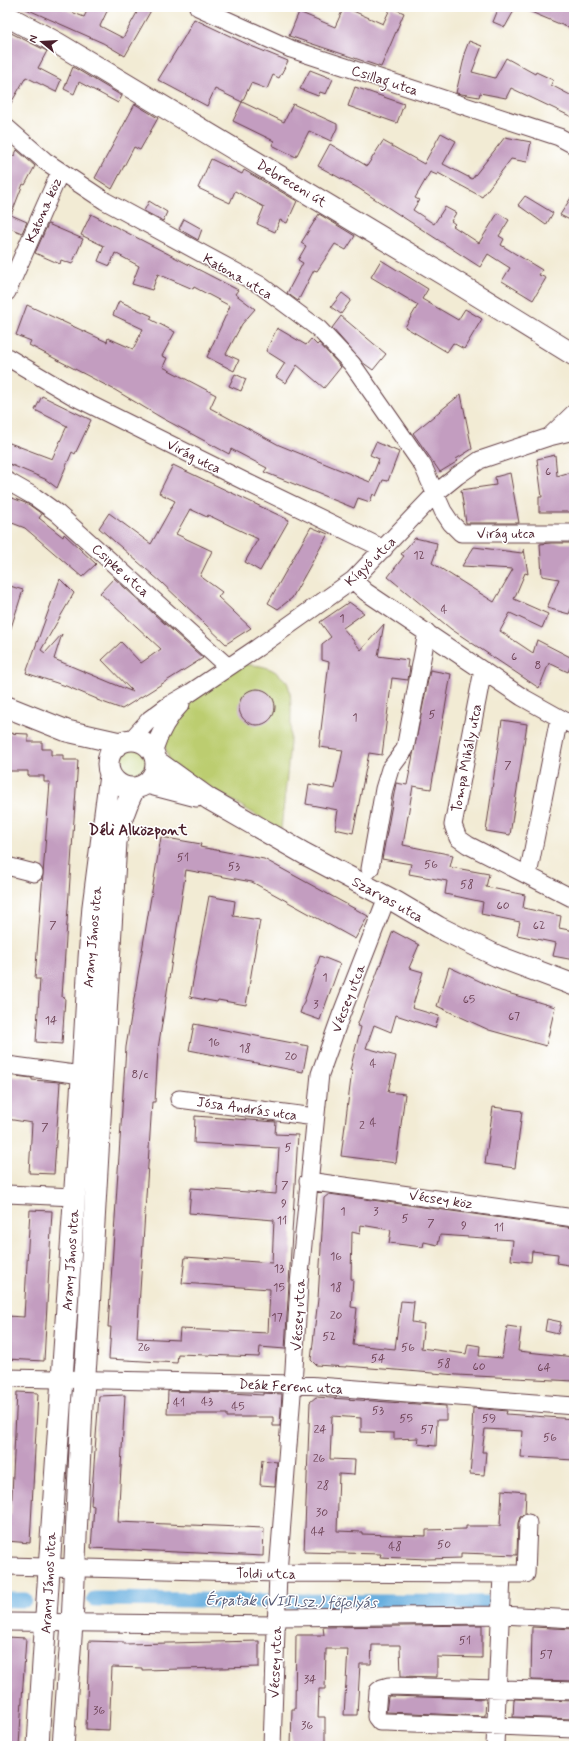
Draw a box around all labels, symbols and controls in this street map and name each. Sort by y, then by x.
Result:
north arrow [22,22,62,62]
text: N [26,34,41,45]
street label: Csillag utca [348,62,420,102]
street label: Debreceni út [253,156,330,212]
street label: Katona köz [22,175,66,246]
street label: Katona utca [200,250,276,304]
street label: Virág utca [163,436,224,478]
house number: 6 [545,464,551,480]
street label: Virág utca [477,525,535,543]
street label: Kígyó utca [341,533,400,591]
street label: Csipke utca [88,540,153,601]
house number: 12 [413,548,425,564]
house number: 4 [441,602,448,618]
house number: 1 [339,611,345,627]
house number: 6 [511,649,517,665]
house number: 8 [535,658,541,674]
street label: Tompa Mihály utca [448,702,486,814]
house number: 5 [428,707,436,723]
house number: 1 [352,710,358,726]
house number: 7 [504,758,512,774]
district label: Déli Alközpont [89,821,189,841]
house number: 51 [177,850,189,866]
house number: 56 [424,857,438,873]
house number: 53 [228,859,240,875]
street label: Szarvas utca [349,873,426,927]
house number: 58 [460,877,474,893]
street label: Arany János utca [80,885,106,989]
house number: 60 [496,898,510,914]
house number: 7 [49,918,57,934]
house number: 62 [533,918,545,934]
street label: Vécsey utca [328,961,370,1035]
house number: 1 [322,970,328,986]
house number: 65 [463,992,475,1008]
house number: 3 [313,997,319,1013]
house number: 67 [508,1009,520,1025]
house number: 14 [45,1013,57,1029]
house number: 16 [208,1035,220,1051]
house number: 18 [239,1041,251,1057]
house number: 20 [285,1049,298,1065]
house number: 4 [370,1056,377,1072]
house number: 8/c [132,1067,149,1083]
street label: Jósa András utca [196,1093,298,1125]
house number: 4 [370,1115,377,1131]
house number: 2 [359,1118,365,1134]
house number: 7 [41,1120,49,1136]
house number: 5 [284,1140,292,1156]
house number: 7 [281,1178,289,1194]
street label: Vécsey köz [408,1187,474,1213]
house number: 9 [281,1196,287,1212]
house number: 1 [340,1204,346,1220]
house number: 3 [373,1204,379,1220]
street label: Arany János utca [58,1208,84,1311]
house number: 5 [401,1211,409,1227]
house number: 11 [277,1213,287,1229]
house number: 7 [427,1216,435,1232]
house number: 9 [461,1218,467,1234]
house number: 11 [494,1220,504,1236]
house number: 16 [330,1249,342,1265]
house number: 13 [274,1261,284,1277]
street label: Vécsey utca [288,1278,310,1352]
house number: 15 [273,1280,285,1296]
house number: 18 [330,1280,342,1296]
house number: 20 [330,1308,343,1324]
house number: 17 [271,1310,283,1326]
house number: 52 [322,1329,336,1345]
house number: 26 [138,1340,151,1356]
house number: 56 [401,1340,415,1356]
house number: 54 [371,1351,385,1367]
house number: 58 [437,1356,451,1372]
house number: 60 [472,1359,486,1375]
house number: 64 [537,1360,551,1376]
street label: Deák Ferenc utca [238,1375,344,1399]
house number: 43 [201,1394,213,1410]
house number: 41 [173,1395,185,1411]
house number: 45 [231,1399,245,1415]
house number: 53 [372,1403,384,1419]
house number: 55 [399,1411,413,1427]
house number: 59 [482,1411,496,1427]
house number: 24 [313,1422,327,1438]
house number: 57 [420,1422,434,1438]
house number: 56 [543,1430,557,1446]
house number: 26 [313,1451,326,1467]
house number: 28 [317,1478,329,1494]
house number: 30 [316,1505,328,1521]
house number: 44 [311,1524,325,1540]
street label: Arany János utca [37,1531,61,1634]
house number: 50 [437,1537,451,1553]
house number: 48 [388,1539,402,1555]
street label: Toldi utca [236,1564,296,1584]
water label: Érpatak (VIII.sz.) főfolyás [205,1590,378,1615]
street label: Vécsey utca [266,1625,286,1698]
house number: 51 [459,1633,471,1649]
house number: 57 [539,1647,553,1663]
house number: 34 [304,1672,316,1688]
house number: 36 [93,1703,105,1719]
house number: 36 [301,1718,313,1734]

